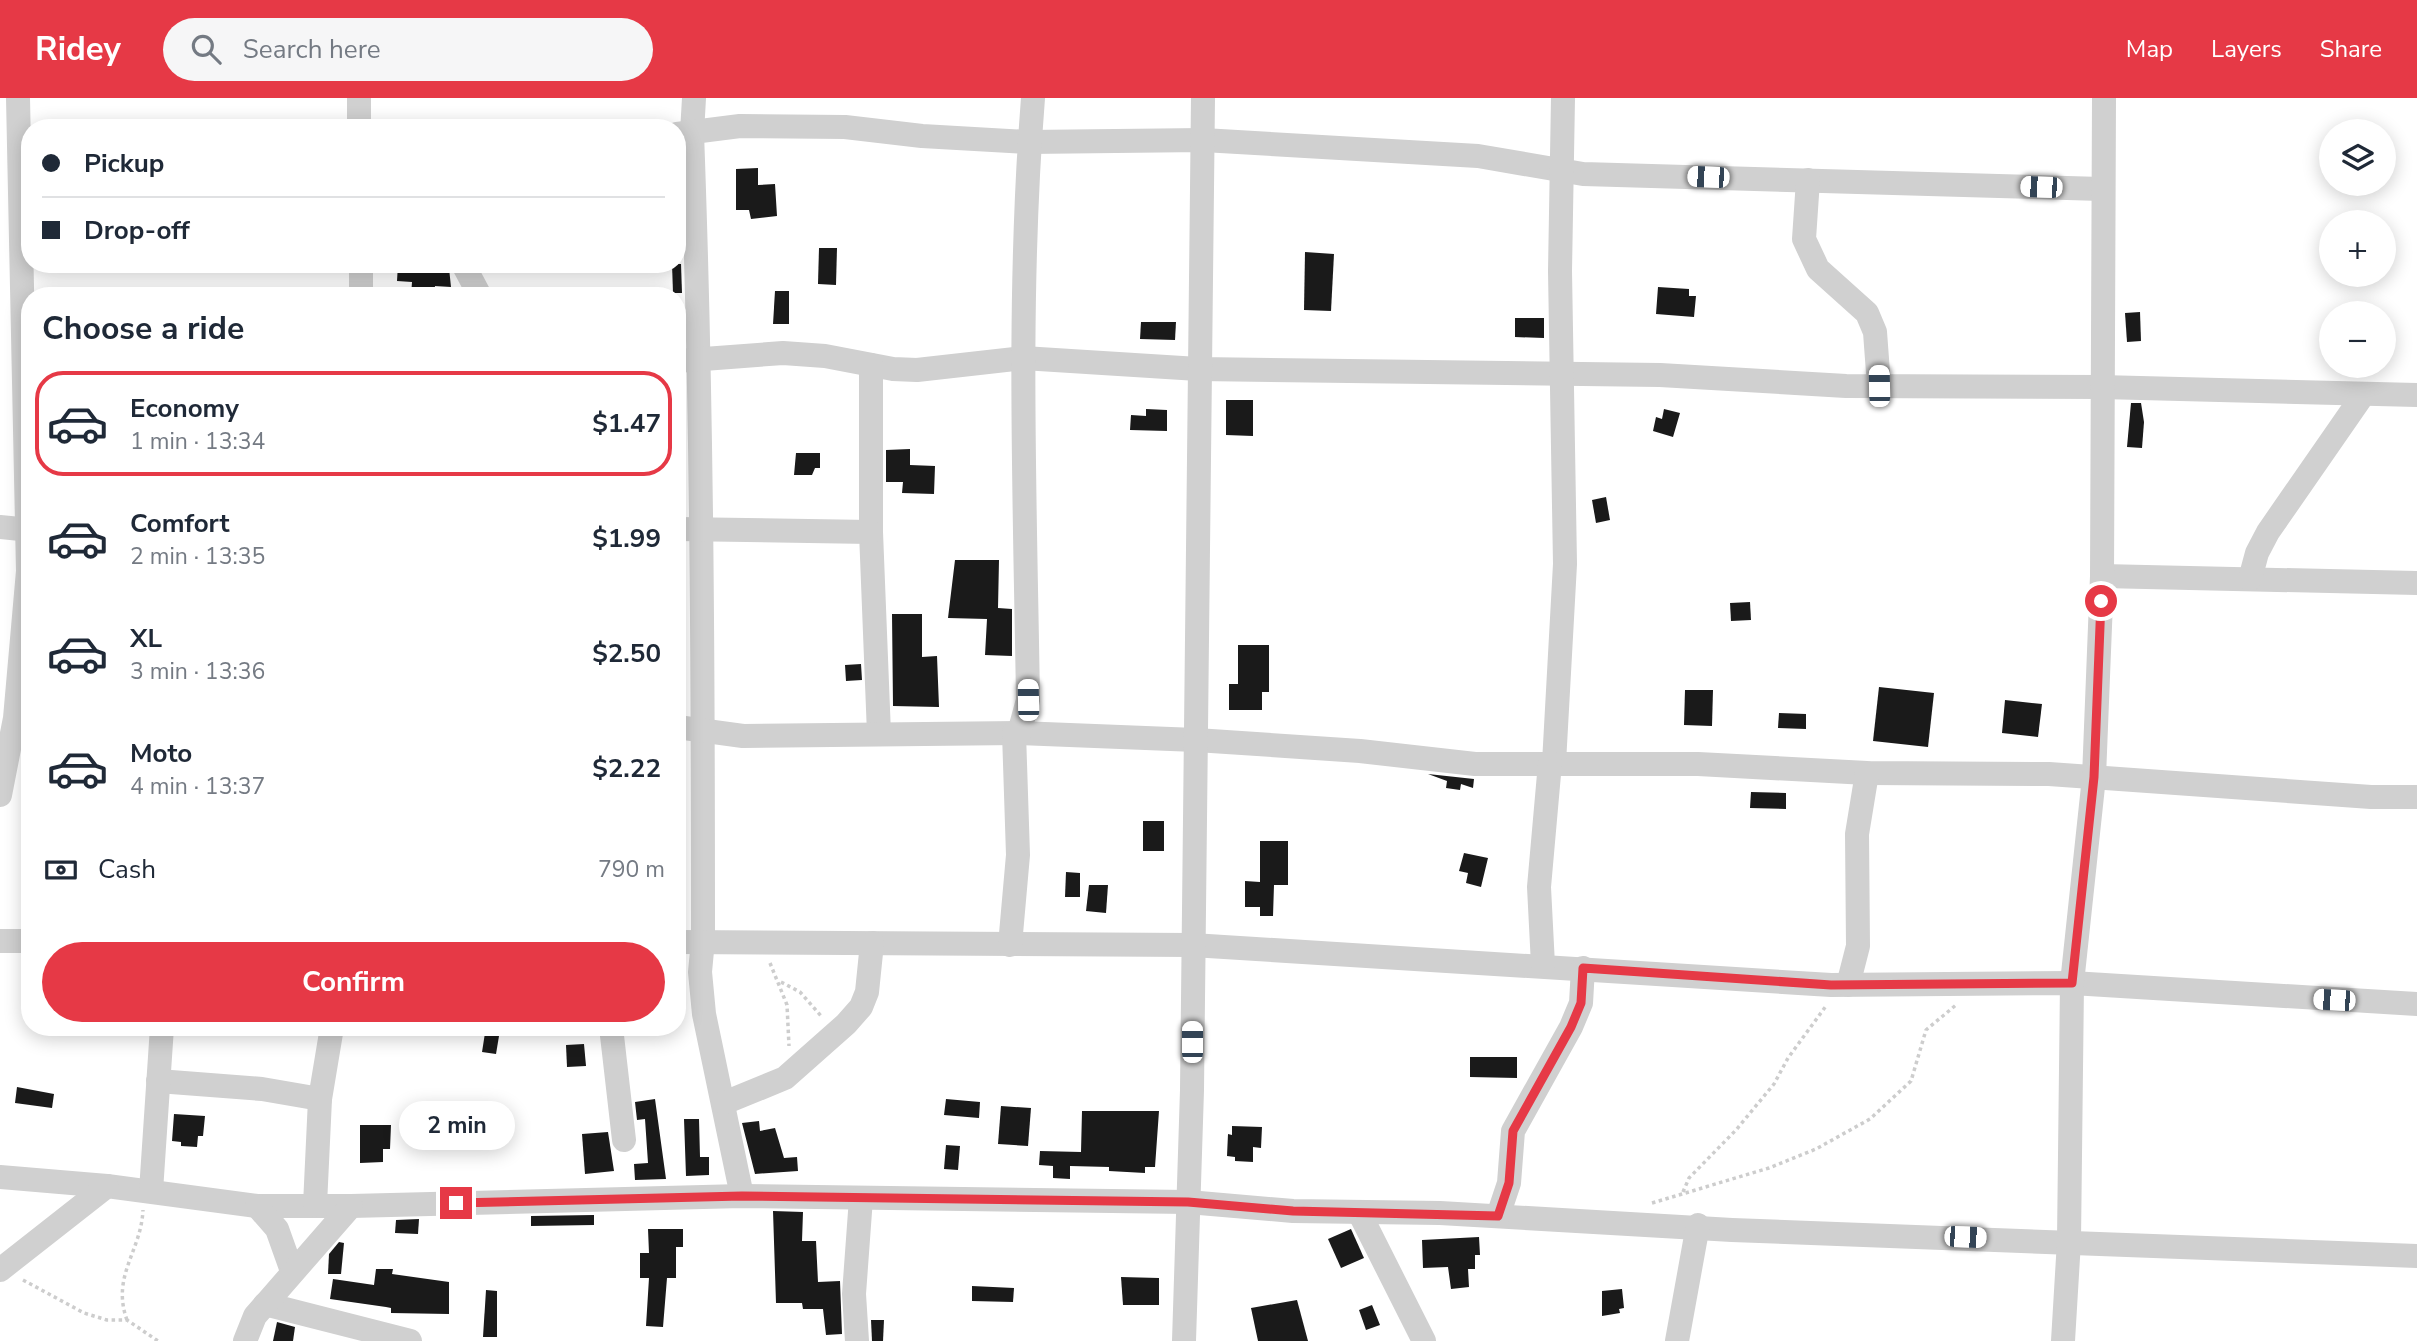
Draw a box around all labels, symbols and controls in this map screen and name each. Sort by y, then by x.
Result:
search box [163,18,653,81]
text: Ridey [35,27,121,72]
icon: search [187,30,225,68]
text: Search here [243,32,381,67]
text: Map [2126,33,2173,65]
text: Layers [2211,33,2282,65]
text: Share [2320,33,2382,65]
map controls [2319,119,2396,378]
button: layers [2319,119,2396,196]
text: Pickup [84,146,164,181]
car [1687,166,1730,188]
car [2020,176,2063,198]
button: + [2319,210,2396,287]
text: Drop-off [84,213,190,248]
button: − [2319,301,2396,378]
text: Choose a ride [42,307,244,350]
car [1869,365,1890,407]
text: Economy [130,391,239,426]
icon: car [46,392,109,455]
text: $1.47 [592,406,661,441]
text: 1 min · 13:34 [130,426,265,457]
text: Comfort [130,506,230,541]
icon: car [46,507,109,570]
text: $1.99 [592,521,661,556]
text: 2 min · 13:35 [130,541,265,572]
route start [2085,585,2117,617]
text: XL [130,621,162,656]
icon: car [46,622,109,685]
text: $2.50 [592,636,661,671]
text: 3 min · 13:36 [130,656,265,687]
car [1018,679,1039,721]
text: Moto [130,736,192,771]
icon: car [46,737,109,800]
text: $2.22 [592,751,661,786]
text: 4 min · 13:37 [130,771,265,802]
icon: cash [42,851,80,889]
text: Cash [98,852,156,887]
text: 790 m [598,854,665,885]
button: Confirm [42,942,665,1022]
car [2313,988,2356,1012]
car [1182,1021,1203,1063]
callout: 2 min [398,1102,514,1150]
text: 2 min [427,1110,487,1141]
route end [440,1187,472,1219]
car [1944,1226,1987,1248]

